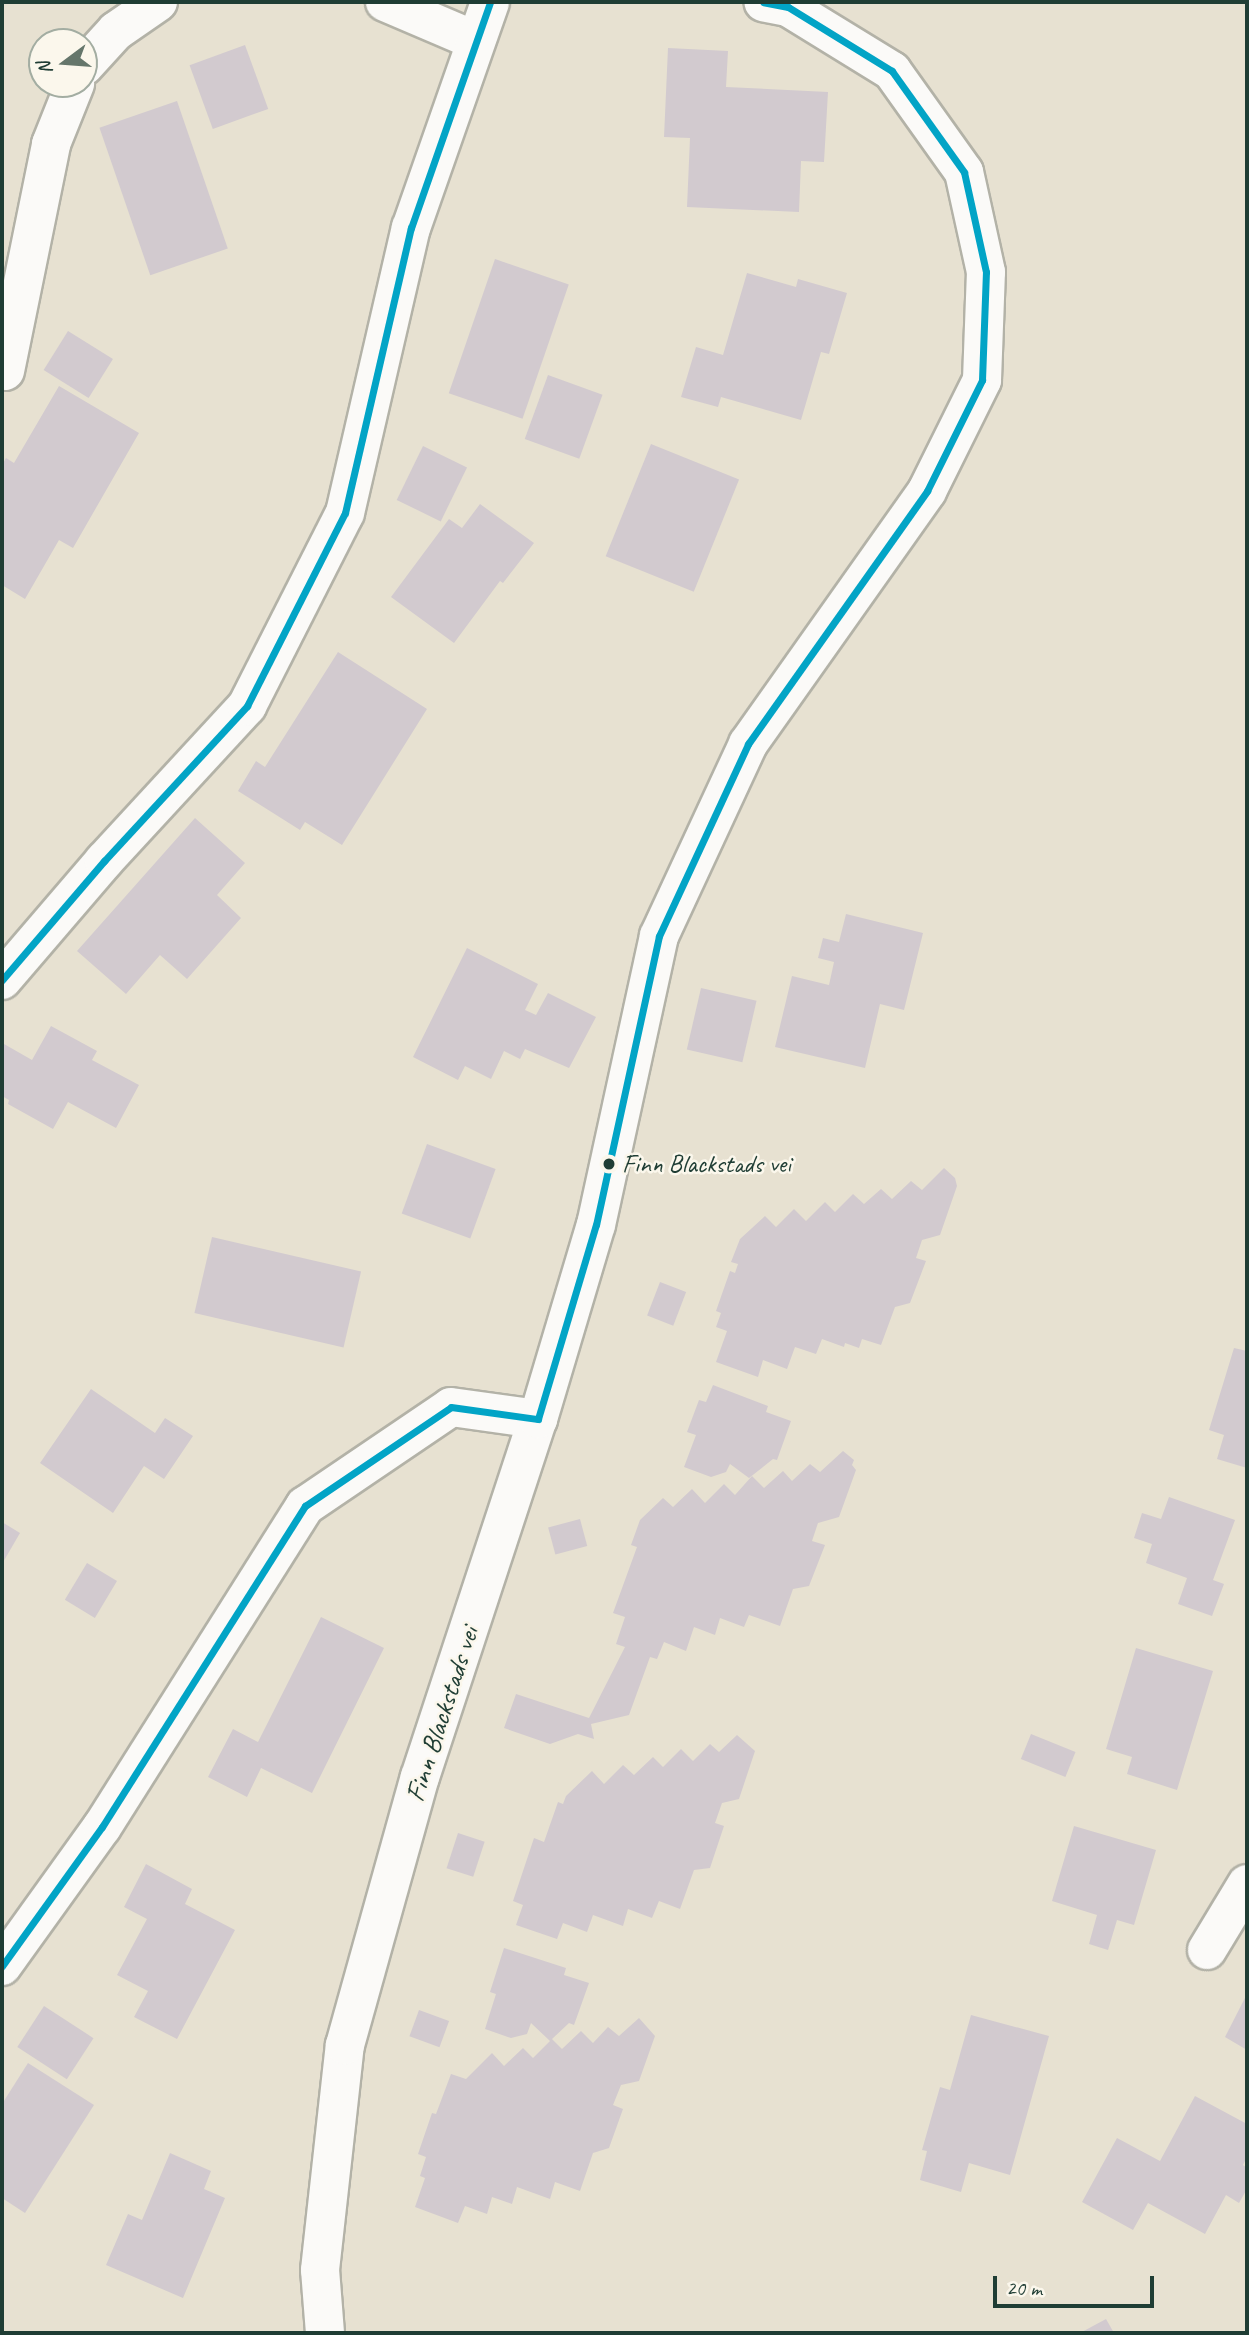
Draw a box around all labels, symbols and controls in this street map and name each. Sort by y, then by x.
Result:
north arrow [28,28,98,98]
text: N [32,59,58,77]
place label: Finn Blackstads vei [622,1148,792,1180]
marker: Finn Blackstads vei [602,1157,616,1171]
street label: Finn Blackstads vei [398,1622,486,1806]
scale bar [997,2262,1158,2306]
text: 20 m [1006,2275,1042,2301]

